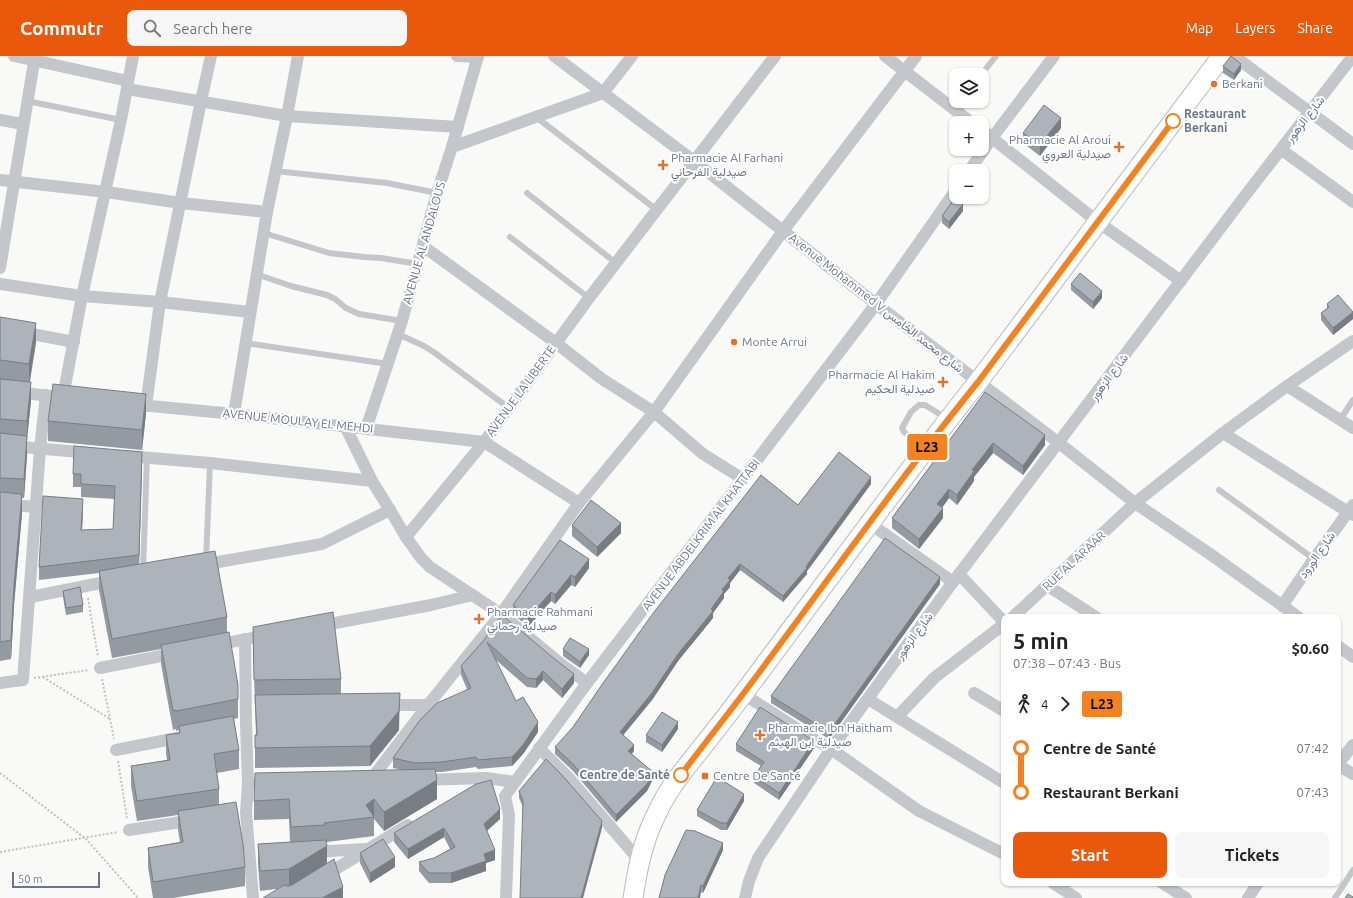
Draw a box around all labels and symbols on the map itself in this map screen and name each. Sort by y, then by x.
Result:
place label: Berkani [1222,77,1263,90]
marker: Berkani [1209,79,1219,89]
street label: شارع الزهور [1282,93,1329,147]
place label: Restaurant Berkani [1184,107,1246,134]
marker: Restaurant Berkani [1165,113,1181,129]
place label: Pharmacie Al Aroui صيدلية العروي [1009,133,1111,164]
marker: Pharmacie Al Aroui صيدلية العروي [1114,142,1124,152]
place label: Pharmacie Al Farhani صيدلية الفرحاني [671,151,783,182]
marker: Pharmacie Al Farhani صيدلية الفرحاني [658,160,668,170]
street label: AVENUE AL ANDALOUS [400,180,447,305]
street label: Avenue Mohammed V شارع محمد الخامس [785,231,966,377]
place label: Monte Arrui [742,335,807,348]
marker: Monte Arrui [729,337,739,347]
street label: AVENUE LA LIBERTE [483,343,558,439]
street label: شارع الزهور [1086,351,1133,405]
place label: Pharmacie Al Hakim صيدلية الحكيم [828,368,935,397]
marker: Pharmacie Al Hakim صيدلية الحكيم [938,377,948,387]
street label: AVENUE MOULAY EL MEHDI [222,406,374,435]
line badge: L23 [904,434,950,460]
street label: AVENUE ABDELKRIM AL KHATTABI [639,456,762,613]
street label: RUE AL ARAAR [1040,528,1108,593]
street label: شارع الورود [1296,529,1340,582]
place label: Pharmacie Rahmani صيدلية رحماني [487,605,593,636]
street label: شارع الزهور [892,610,937,664]
marker: Pharmacie Rahmani صيدلية رحماني [474,614,484,624]
place label: Pharmacie Ibn Haitham صيدلية ابن الهيثم [768,721,892,750]
marker: Pharmacie Ibn Haitham صيدلية ابن الهيثم [755,730,765,740]
marker: Centre de Santé [673,767,689,783]
place label: Centre de Santé [579,768,670,781]
place label: Centre De Santé [713,769,801,782]
marker: Centre De Santé [700,771,710,781]
scale bar [12,870,100,889]

